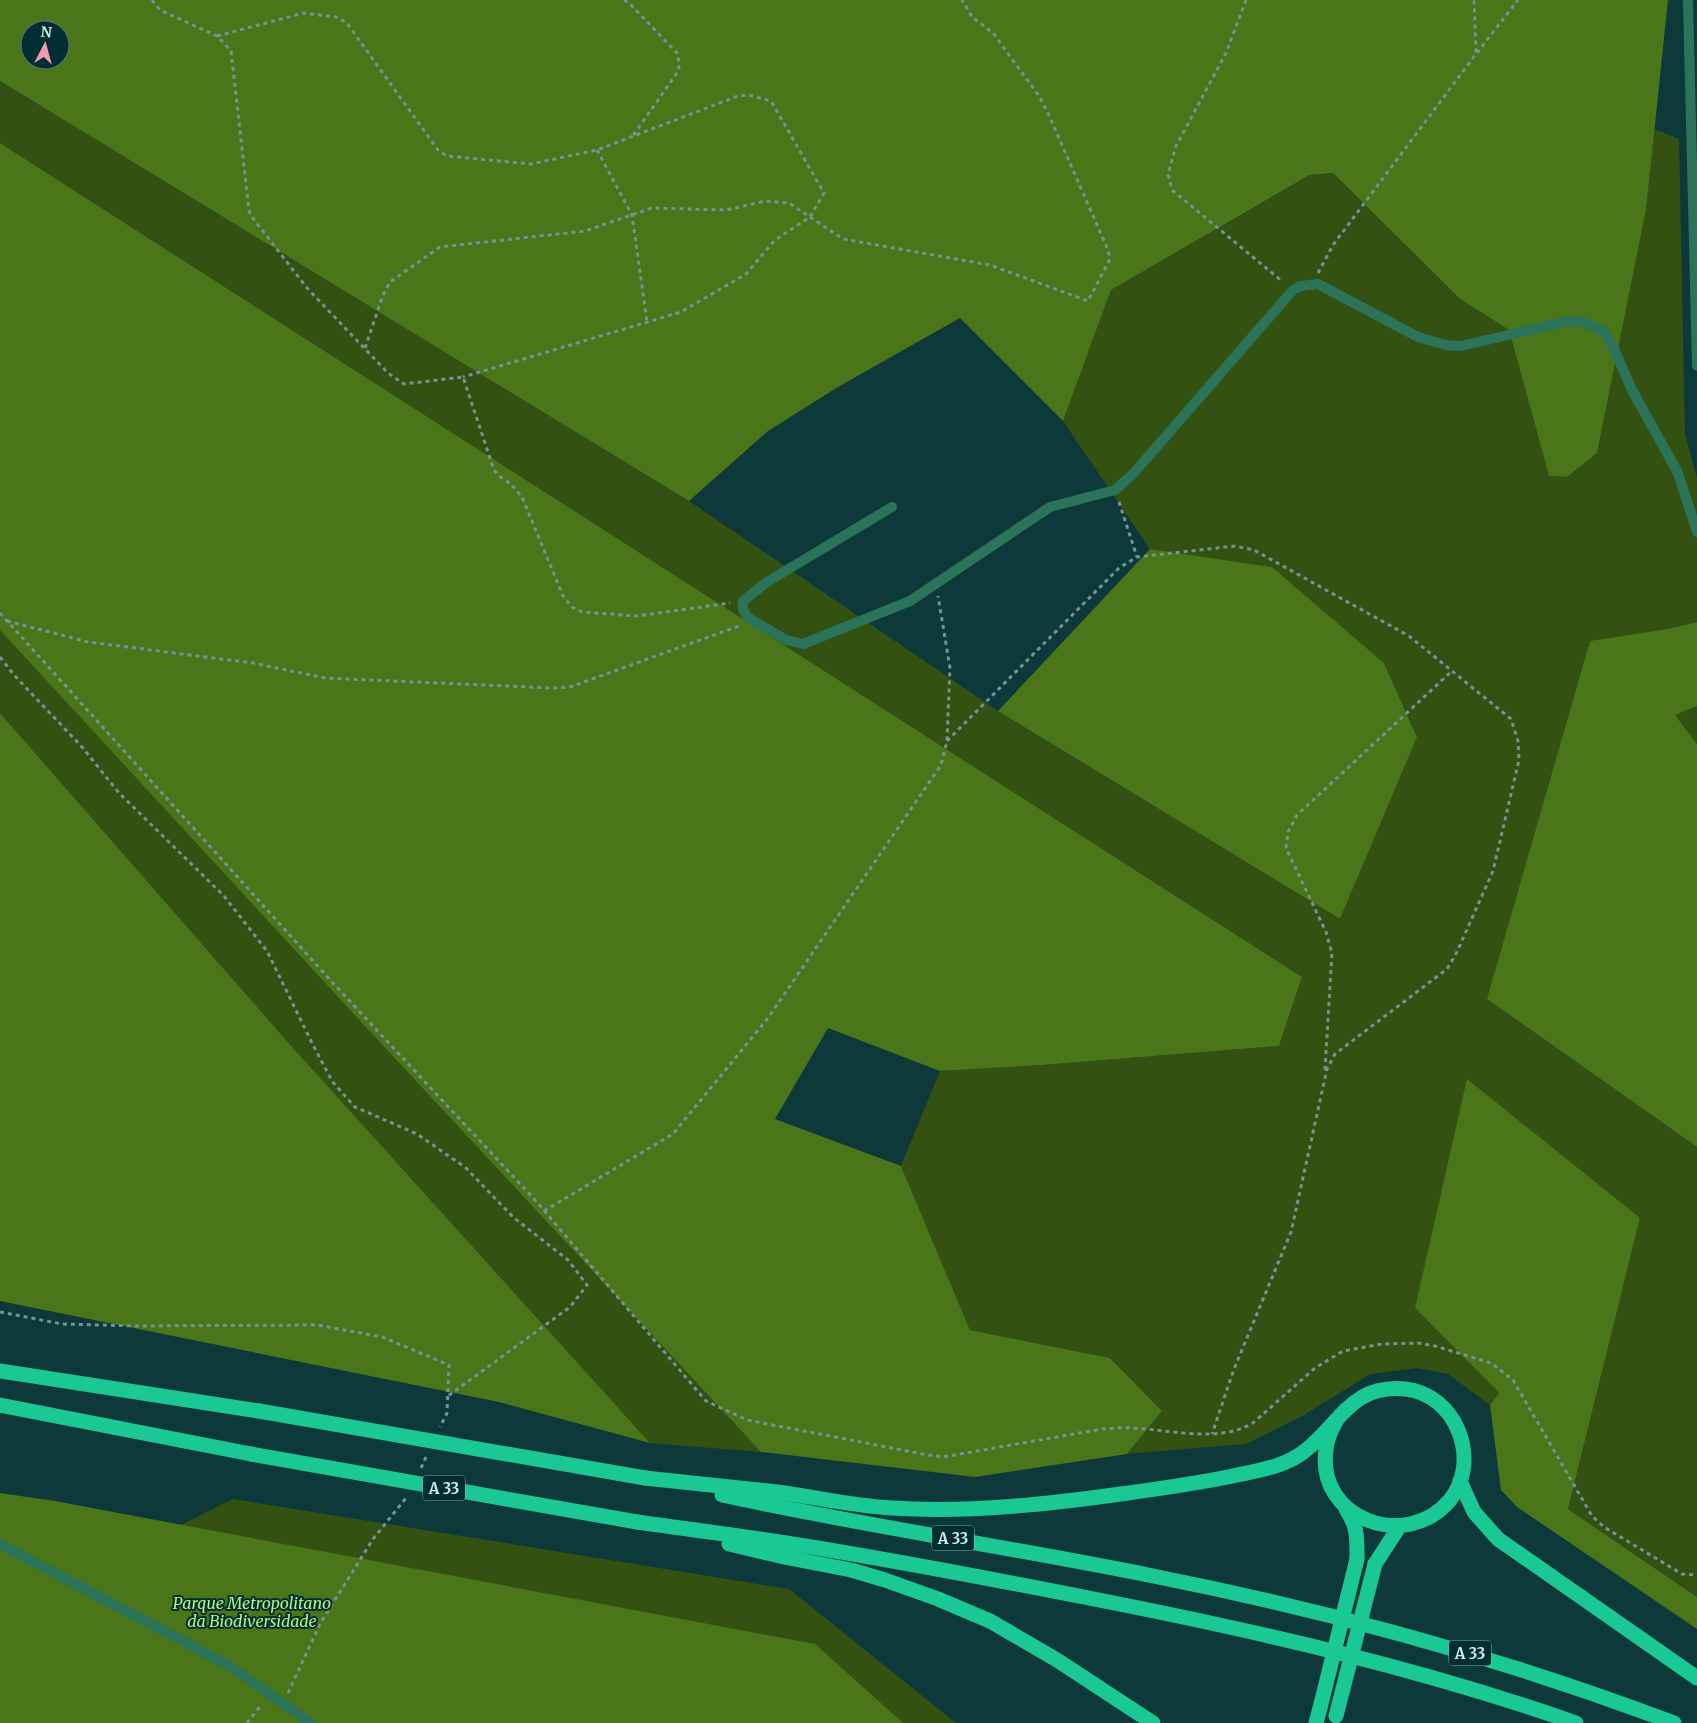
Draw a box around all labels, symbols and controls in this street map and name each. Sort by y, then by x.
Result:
north arrow [20,20,70,70]
text: N [40,23,53,42]
road number: A 33 [423,1476,465,1500]
road number: A 33 [932,1526,974,1550]
park label: Parque Metropolitano da Biodiversidade [173,1593,331,1631]
road number: A 33 [1449,1640,1491,1666]

